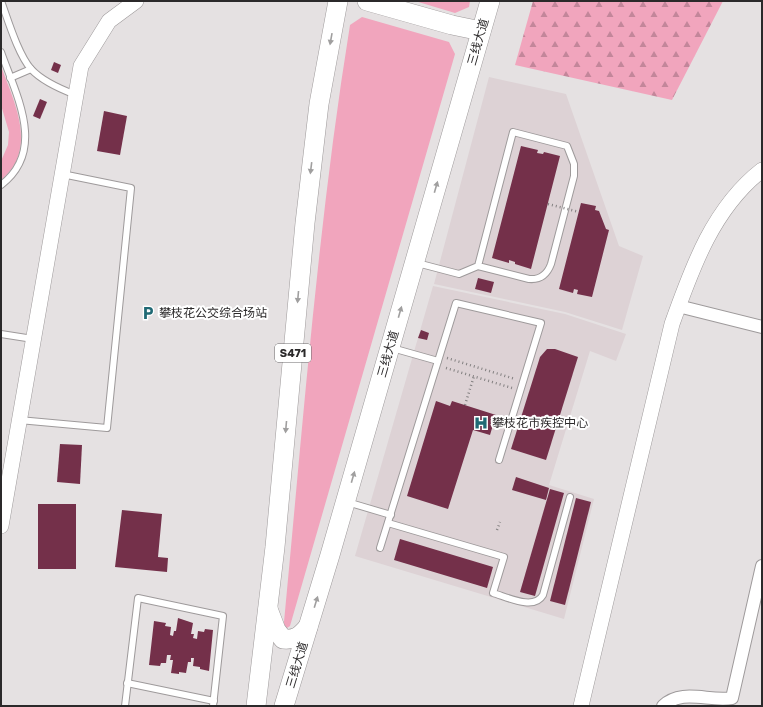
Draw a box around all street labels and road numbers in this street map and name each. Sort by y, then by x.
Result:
street label: 三线大道 [465,17,491,67]
street label: 三线大道 [375,329,401,379]
road number: S471 [275,344,311,362]
street label: 三线大道 [283,640,311,690]

